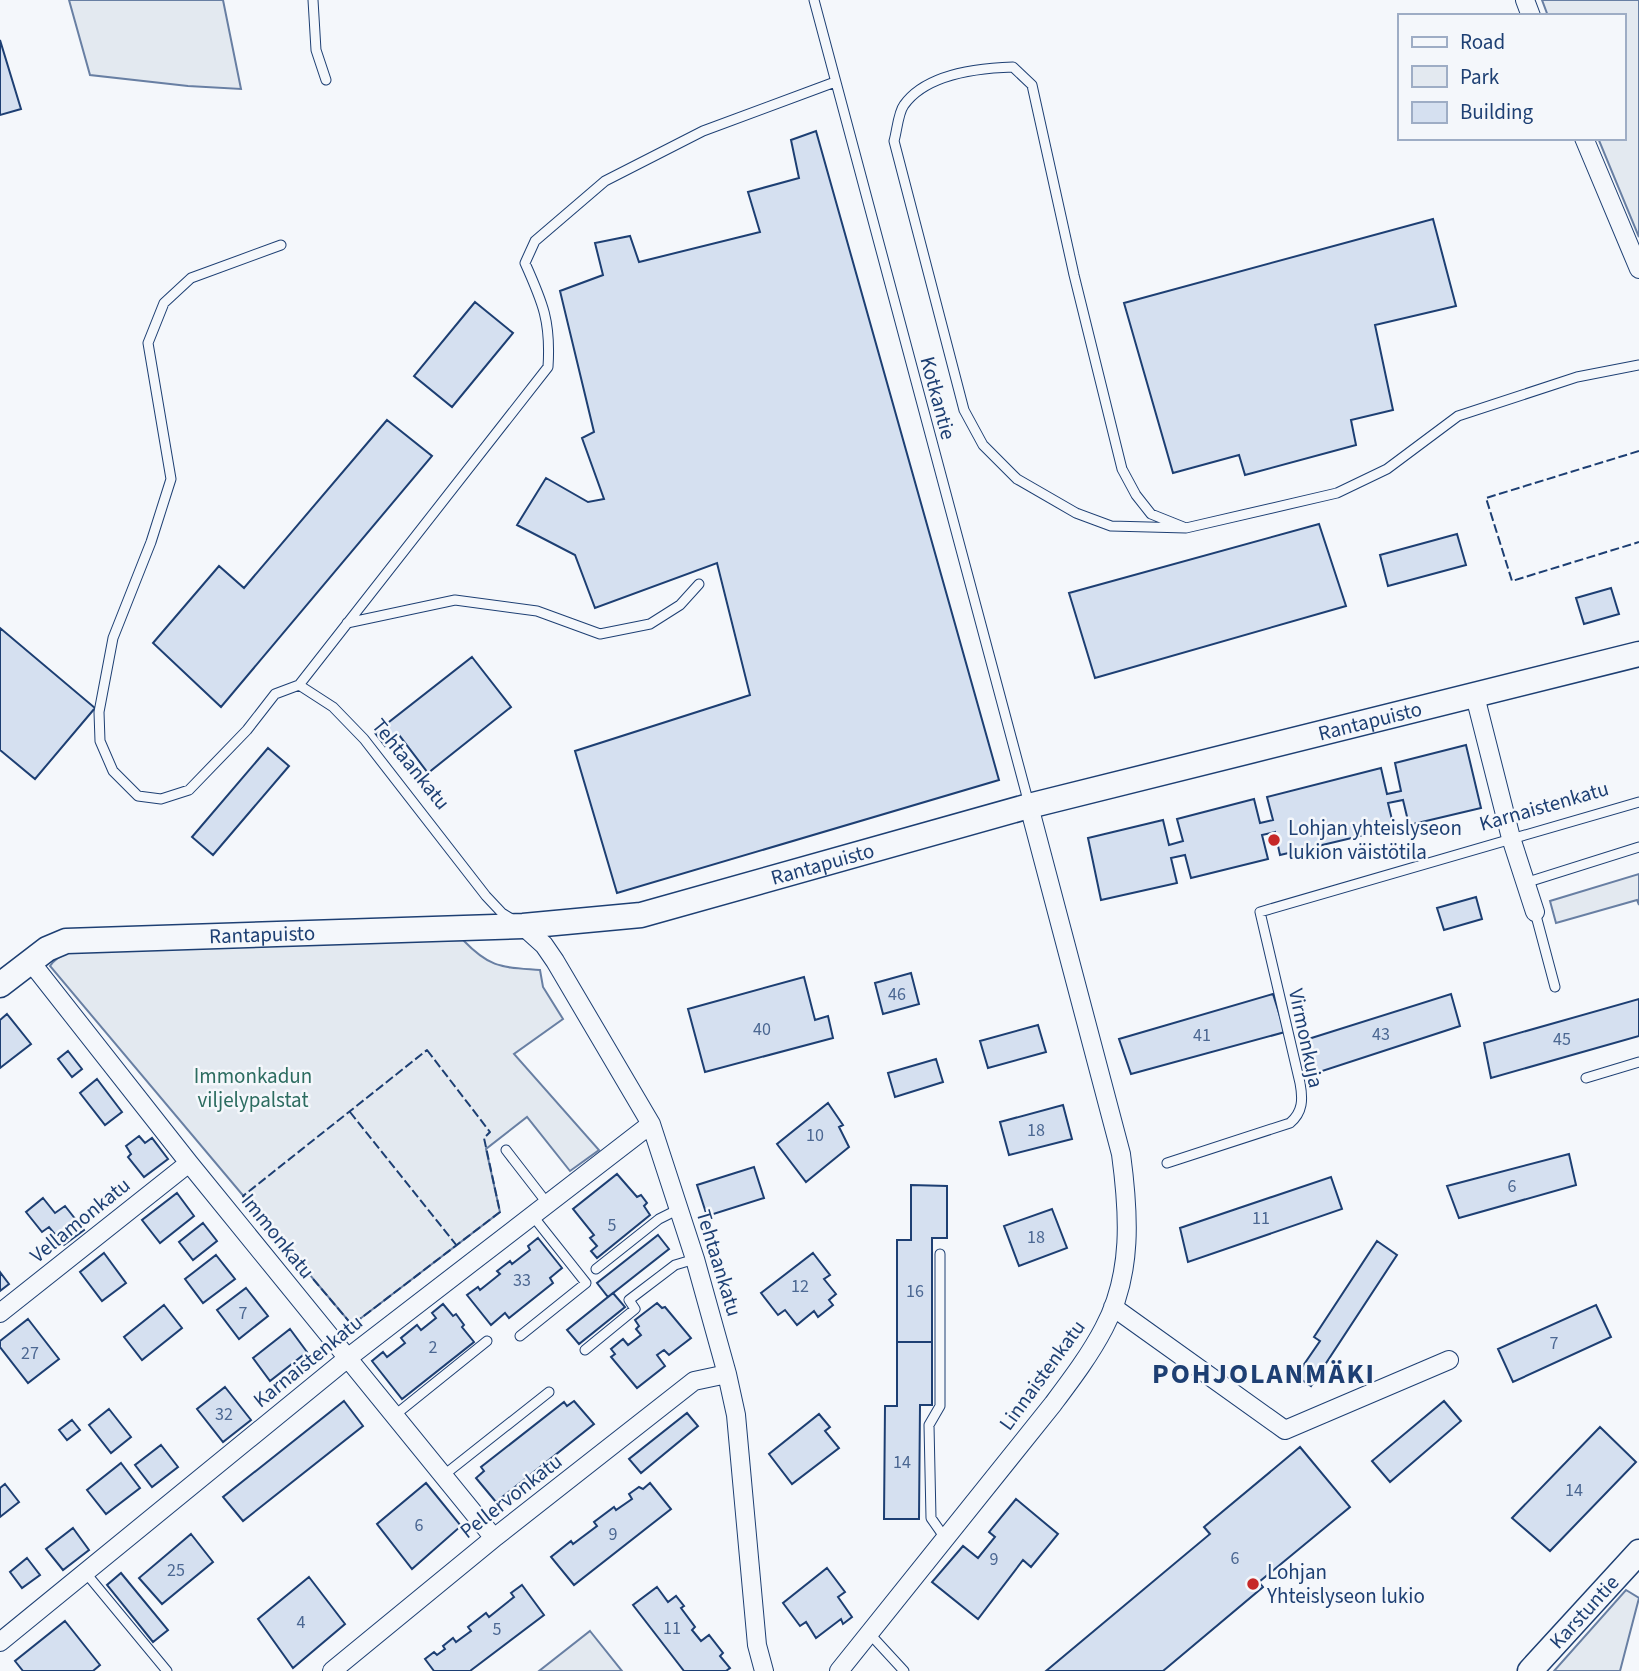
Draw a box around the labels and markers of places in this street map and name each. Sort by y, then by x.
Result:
place label: Lohjan yhteislyseon lukion väistötila [1288,813,1462,867]
marker: Lohjan yhteislyseon lukion väistötila [1266,832,1282,848]
place label: Lohjan Yhteislyseon lukio [1266,1557,1425,1611]
marker: Lohjan Yhteislyseon lukio [1245,1576,1261,1592]

